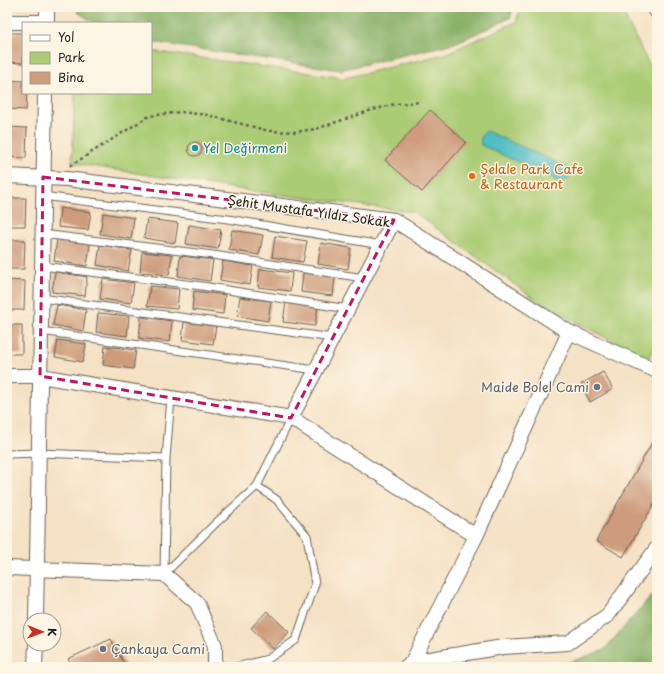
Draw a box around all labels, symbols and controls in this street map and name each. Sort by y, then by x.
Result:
legend [22,22,152,94]
text: Yol [58,28,74,46]
text: Park [58,48,85,66]
text: Bina [58,68,84,86]
place label: Yel Değirmeni [203,138,287,157]
marker: Yel Değirmeni [190,143,200,153]
place label: Şelale Park Cafe & Restaurant [480,159,583,193]
marker: Şelale Park Cafe & Restaurant [467,171,477,181]
street label: Şehit Mustafa Yıldız Sokak [226,190,392,231]
place label: Maide Bolel Cami [481,377,589,396]
marker: Maide Bolel Cami [592,382,602,392]
north arrow [22,612,62,652]
text: K [44,628,61,636]
place label: Çankaya Cami [111,639,205,658]
marker: Çankaya Cami [98,644,108,654]

